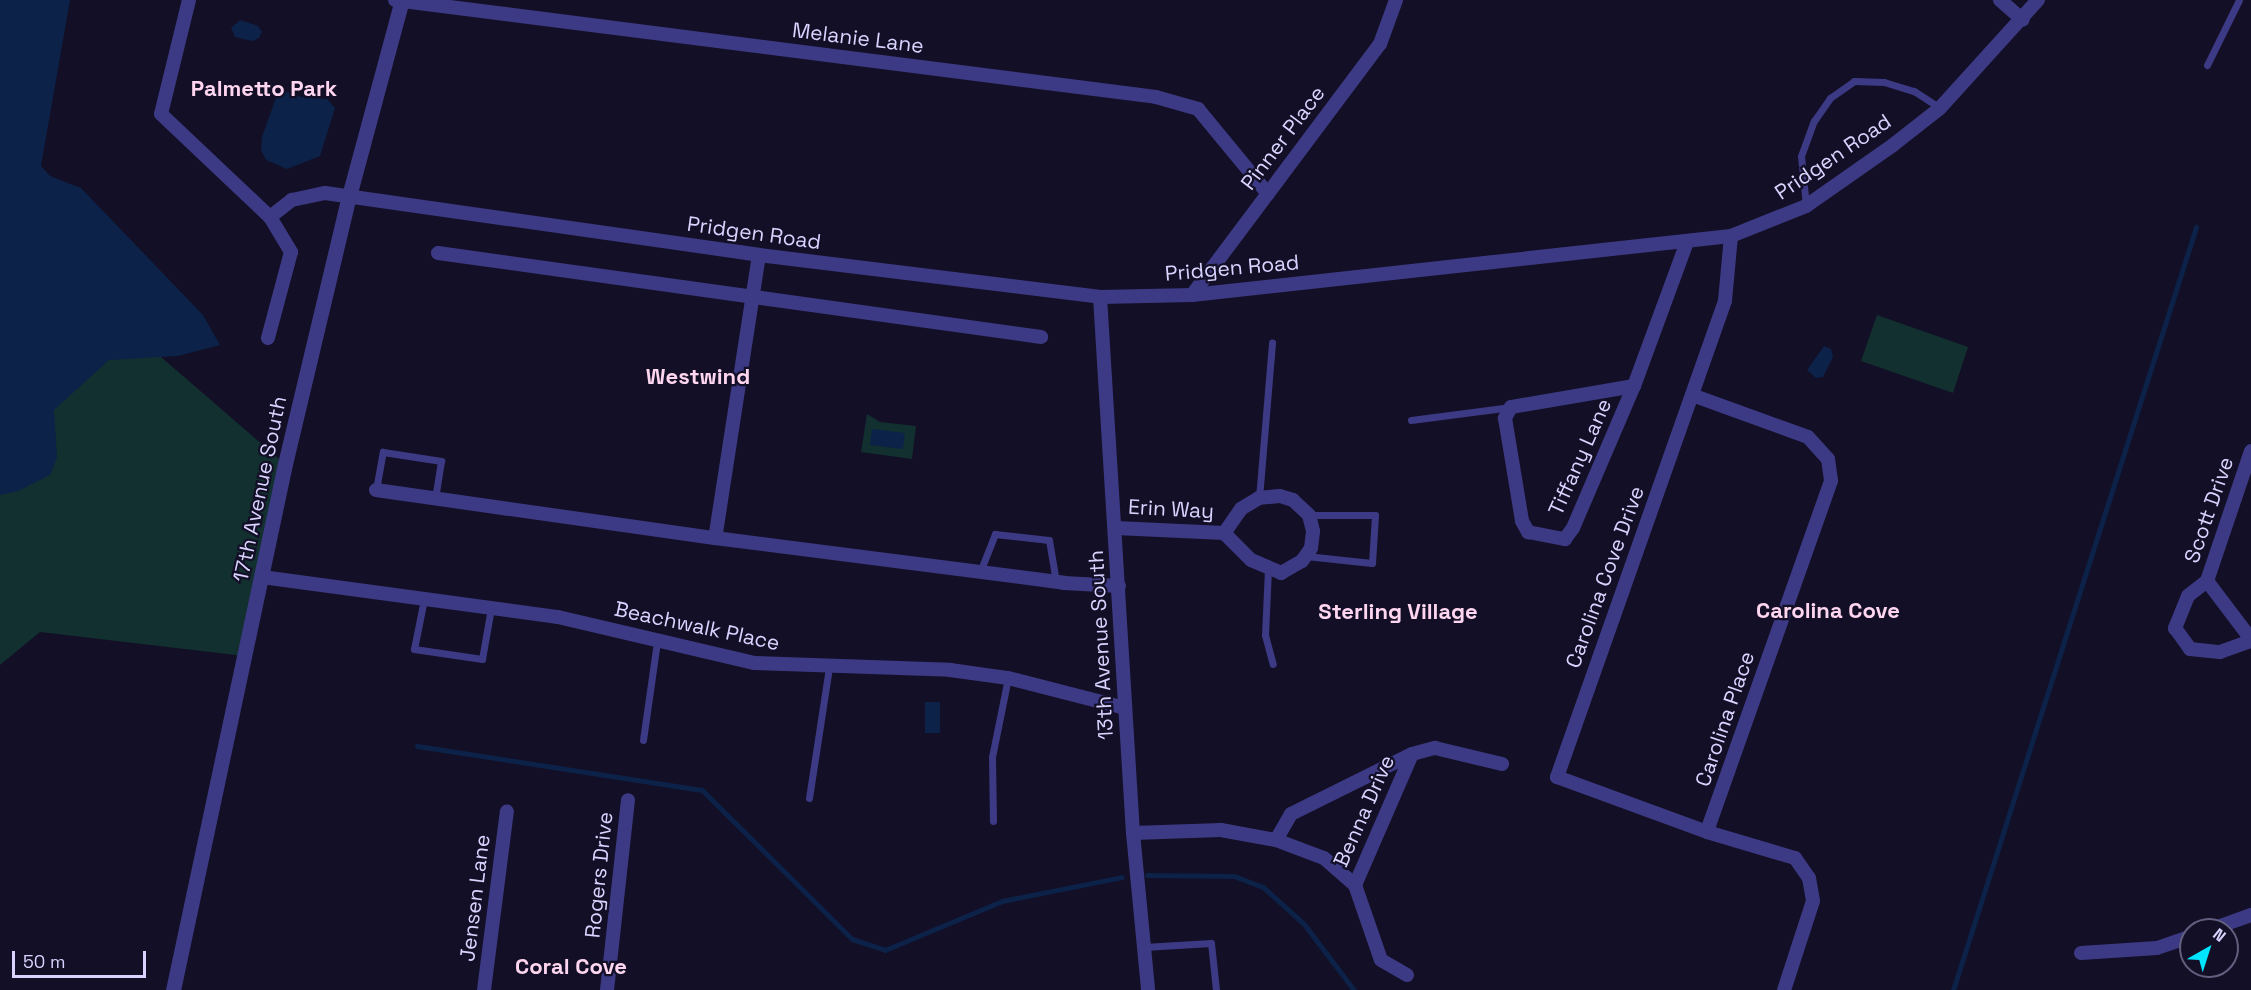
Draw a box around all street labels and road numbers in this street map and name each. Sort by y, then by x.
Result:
street label: Melanie Lane [791,17,925,59]
street label: Pinner Place [1236,81,1330,195]
street label: Pridgen Road [1770,109,1896,205]
street label: Pridgen Road [685,211,823,255]
street label: Pridgen Road [1164,250,1300,286]
street label: 17th Avenue South [228,394,292,584]
street label: Tiffany Lane [1543,395,1617,519]
street label: Scott Drive [2179,454,2239,566]
street label: Carolina Cove Drive [1560,483,1650,671]
street label: Erin Way [1127,494,1215,524]
street label: 13th Avenue South [1083,549,1119,741]
street label: Beachwalk Place [612,596,782,656]
street label: Carolina Place [1690,648,1760,790]
street label: Benna Drive [1328,751,1400,871]
street label: Rogers Drive [580,811,618,939]
street label: Jensen Lane [455,833,495,963]

